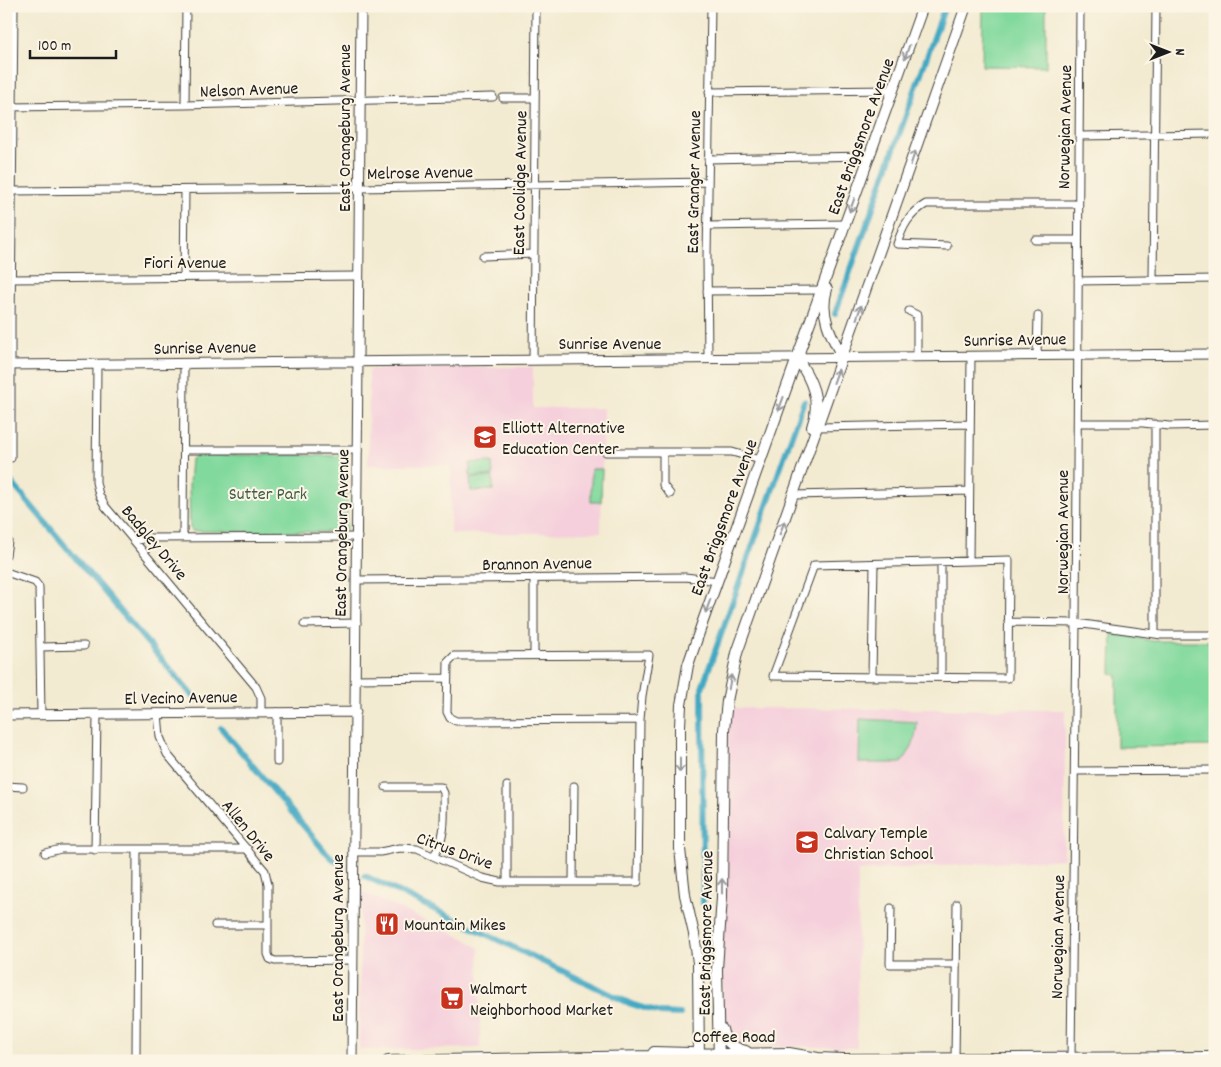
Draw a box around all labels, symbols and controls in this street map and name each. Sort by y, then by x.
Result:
scale bar [30,28,116,60]
north arrow [1144,28,1194,78]
text: 100 m [38,36,71,58]
street label: East Orangeburg Avenue [334,44,359,212]
one-way arrow [902,44,911,60]
text: N [1169,49,1189,56]
street label: East Briggsmore Avenue [822,55,902,219]
street label: Norwegian Avenue [1053,65,1080,189]
street label: Nelson Avenue [199,77,299,106]
street label: East Coolidge Avenue [508,110,535,256]
street label: East Granger Avenue [682,110,709,254]
one-way arrow [908,151,918,167]
street label: Melrose Avenue [367,161,473,188]
one-way arrow [847,197,856,212]
street label: Fiori Avenue [144,252,226,277]
one-way arrow [855,305,864,320]
street label: Sunrise Avenue [963,328,1067,355]
street label: Sunrise Avenue [559,333,662,358]
street label: Sunrise Avenue [153,336,257,363]
one-way arrow [832,369,841,384]
one-way arrow [776,395,785,411]
place label: Elliott Alternative Education Center [502,417,625,463]
school or university icon: Elliott Alternative Education Center [472,424,498,450]
street label: East Briggsmore Avenue [685,436,765,600]
street label: East Orangeburg Avenue [330,449,357,617]
street label: Norwegian Avenue [1052,470,1077,594]
park label: Sutter Park [229,483,307,508]
street label: Badgley Drive [114,500,192,587]
one-way arrow [778,520,787,536]
street label: Brannon Avenue [482,552,592,579]
one-way arrow [703,598,712,613]
one-way arrow [726,674,736,690]
street label: El Vecino Avenue [124,686,238,713]
one-way arrow [675,756,685,772]
street label: Allen Drive [214,795,280,868]
place label: Calvary Temple Christian School [824,822,934,868]
street label: Citrus Drive [412,827,496,878]
school or university icon: Calvary Temple Christian School [794,829,820,855]
street label: East Briggsmore Avenue [694,850,721,1016]
street label: East Orangeburg Avenue [327,854,352,1022]
street label: Norwegian Avenue [1046,875,1073,999]
one-way arrow [718,878,727,894]
restaurant icon: Mountain Mikes [374,911,400,937]
place label: Mountain Mikes [404,914,506,939]
place label: Walmart Neighborhood Market [470,978,614,1024]
supermarket icon: Walmart Neighborhood Market [439,985,465,1011]
street label: Coffee Road [693,1026,775,1051]

